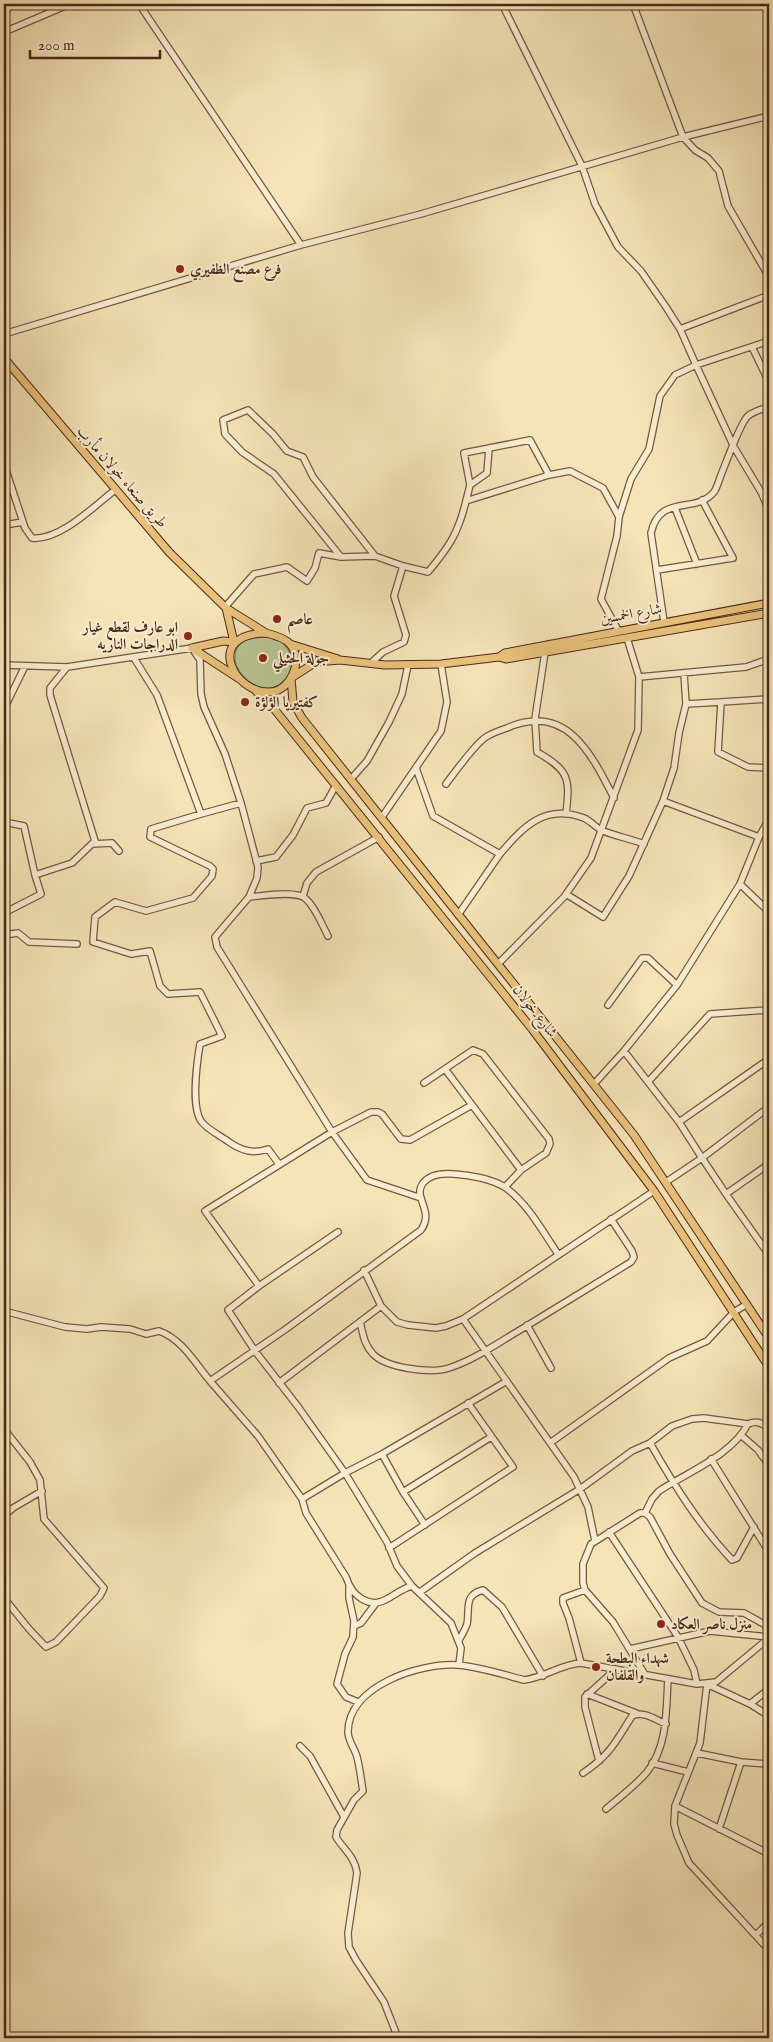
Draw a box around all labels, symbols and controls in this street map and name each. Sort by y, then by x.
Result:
scale bar [30,28,160,60]
text: 200 m [38,36,75,55]
place label: فرع مصنع الظفيري [190,260,281,283]
marker: فرع مصنع الظفيري [174,263,186,275]
street label: طريق صنعاء خولان مأرب [72,421,173,532]
street label: شارع الخمسين [599,599,664,632]
place label: عاصم [287,610,313,634]
marker: عاصم [271,613,283,625]
place label: ابو عارف لقطع غيار الدراجات الناريه [81,618,178,654]
marker: ابو عارف لقطع غيار الدراجات الناريه [182,630,194,642]
place label: جولة الحثيلي [272,649,330,673]
marker: جولة الحثيلي [257,652,269,664]
place label: كفتيريا الؤلؤة [255,693,318,712]
marker: كفتيريا الؤلؤة [239,696,251,708]
street label: شارع خولان [506,981,562,1043]
place label: منزل ناصر العكاد [671,1615,752,1635]
marker: منزل ناصر العكاد [655,1618,667,1630]
place label: شهداء البطحة والقلفان [606,1649,669,1685]
marker: شهداء البطحة والقلفان [590,1661,602,1673]

